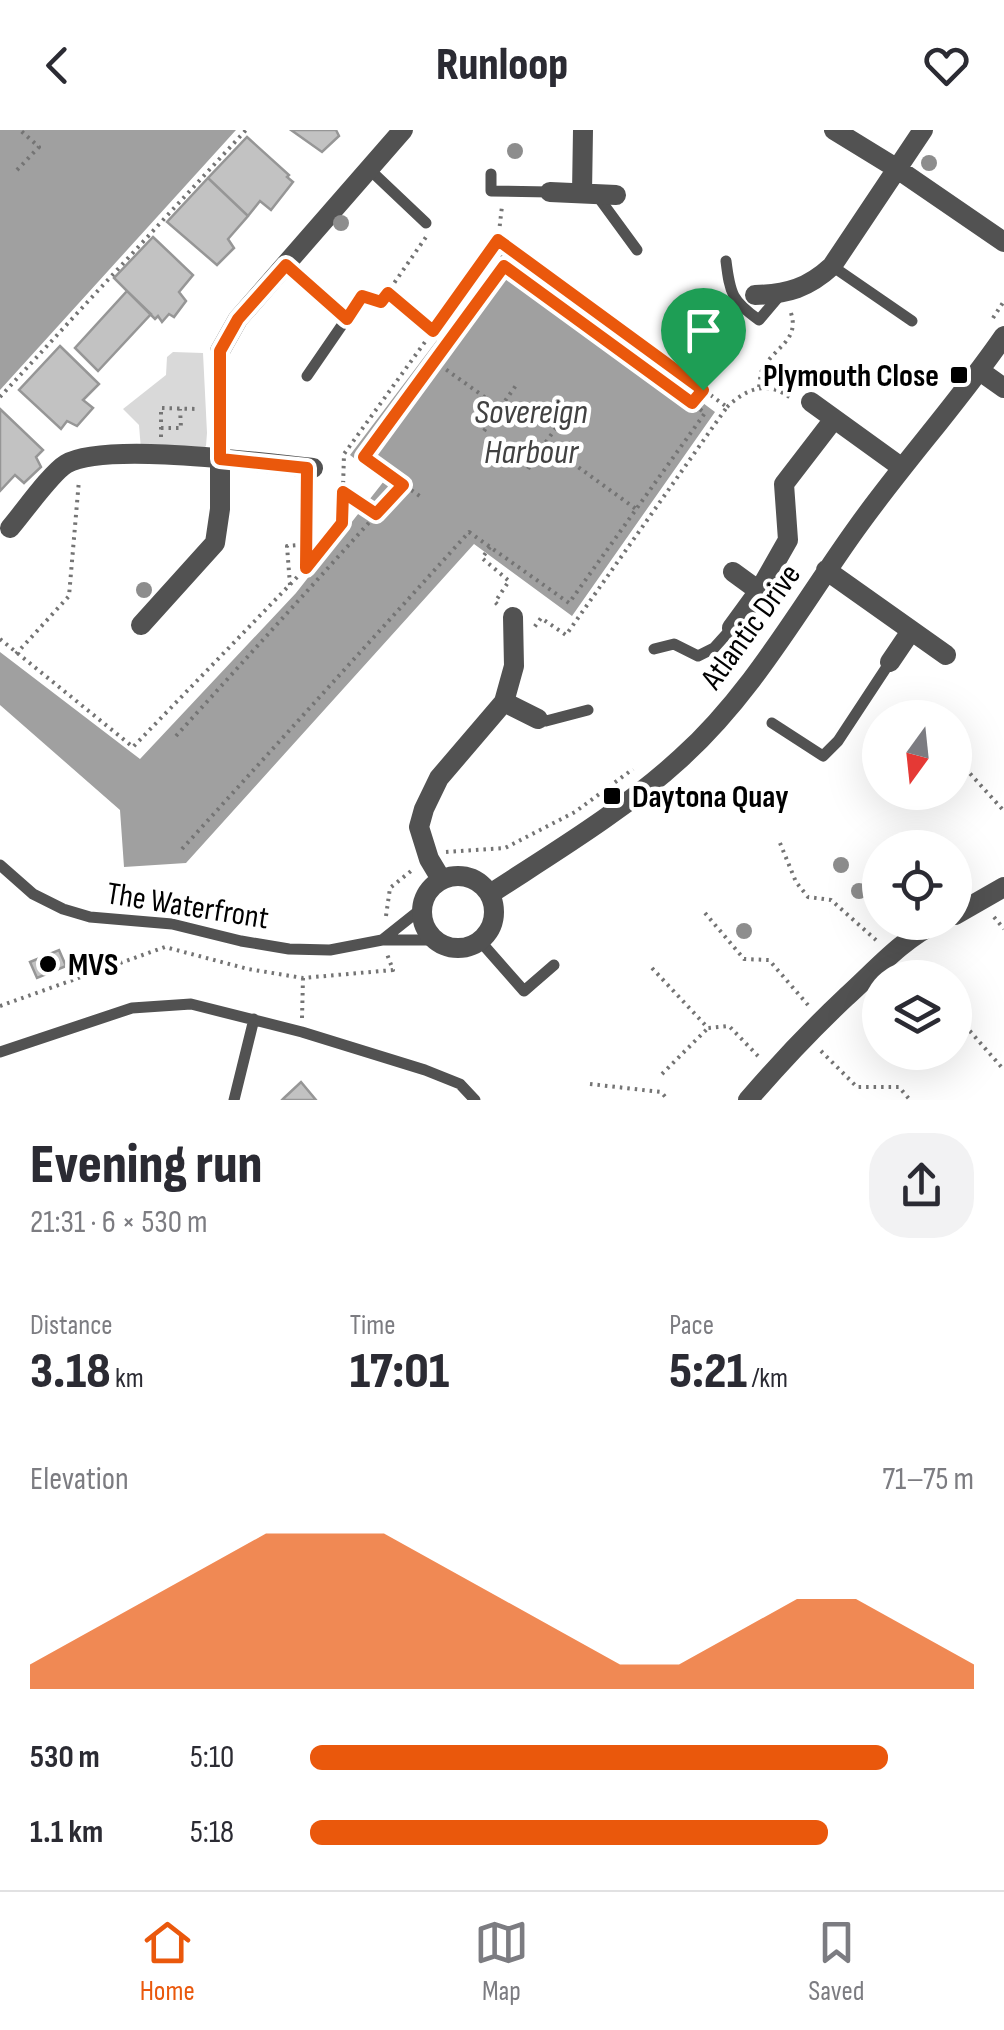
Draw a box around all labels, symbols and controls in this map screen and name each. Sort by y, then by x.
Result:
icon: back [30,38,85,93]
text: Runloop [436,38,568,93]
icon: heart [919,38,974,93]
pin [661,288,746,391]
icon: arrive [676,303,731,358]
place label: Plymouth Close [763,357,939,396]
marker: Plymouth Close [948,364,970,386]
water label: Sovereign Harbour [474,391,588,474]
street label: Atlantic Drive [692,557,810,698]
north arrow [862,700,972,810]
map controls [862,700,972,1070]
place label: Daytona Quay [632,778,789,817]
marker: Daytona Quay [601,785,623,807]
button: locate [862,830,972,940]
street label: The Waterfront [104,874,272,939]
place label: MVS [68,946,118,985]
marker: MVS [37,953,59,975]
button: layers [862,960,972,1070]
text: Evening run [30,1132,263,1199]
button: share [869,1133,974,1238]
text: 21:31 · 6 × 530 m [30,1203,208,1242]
text: Distance [30,1309,113,1342]
text: Time [350,1309,395,1342]
text: Pace [669,1309,714,1342]
text: 3.18 [30,1342,111,1402]
text: 17:01 [350,1342,449,1402]
text: 5:21 [669,1342,747,1402]
text: km [111,1362,144,1395]
text: /km [747,1362,788,1395]
text: Elevation [30,1460,129,1499]
text: 71–75 m [882,1460,974,1499]
text: 530 m [30,1738,100,1777]
text: 5:10 [190,1738,234,1777]
text: 1.1 km [30,1813,103,1852]
text: 5:18 [190,1813,234,1852]
tab: Home [140,1915,195,2008]
tab: Map [474,1915,529,2008]
tab: Saved [808,1915,864,2008]

